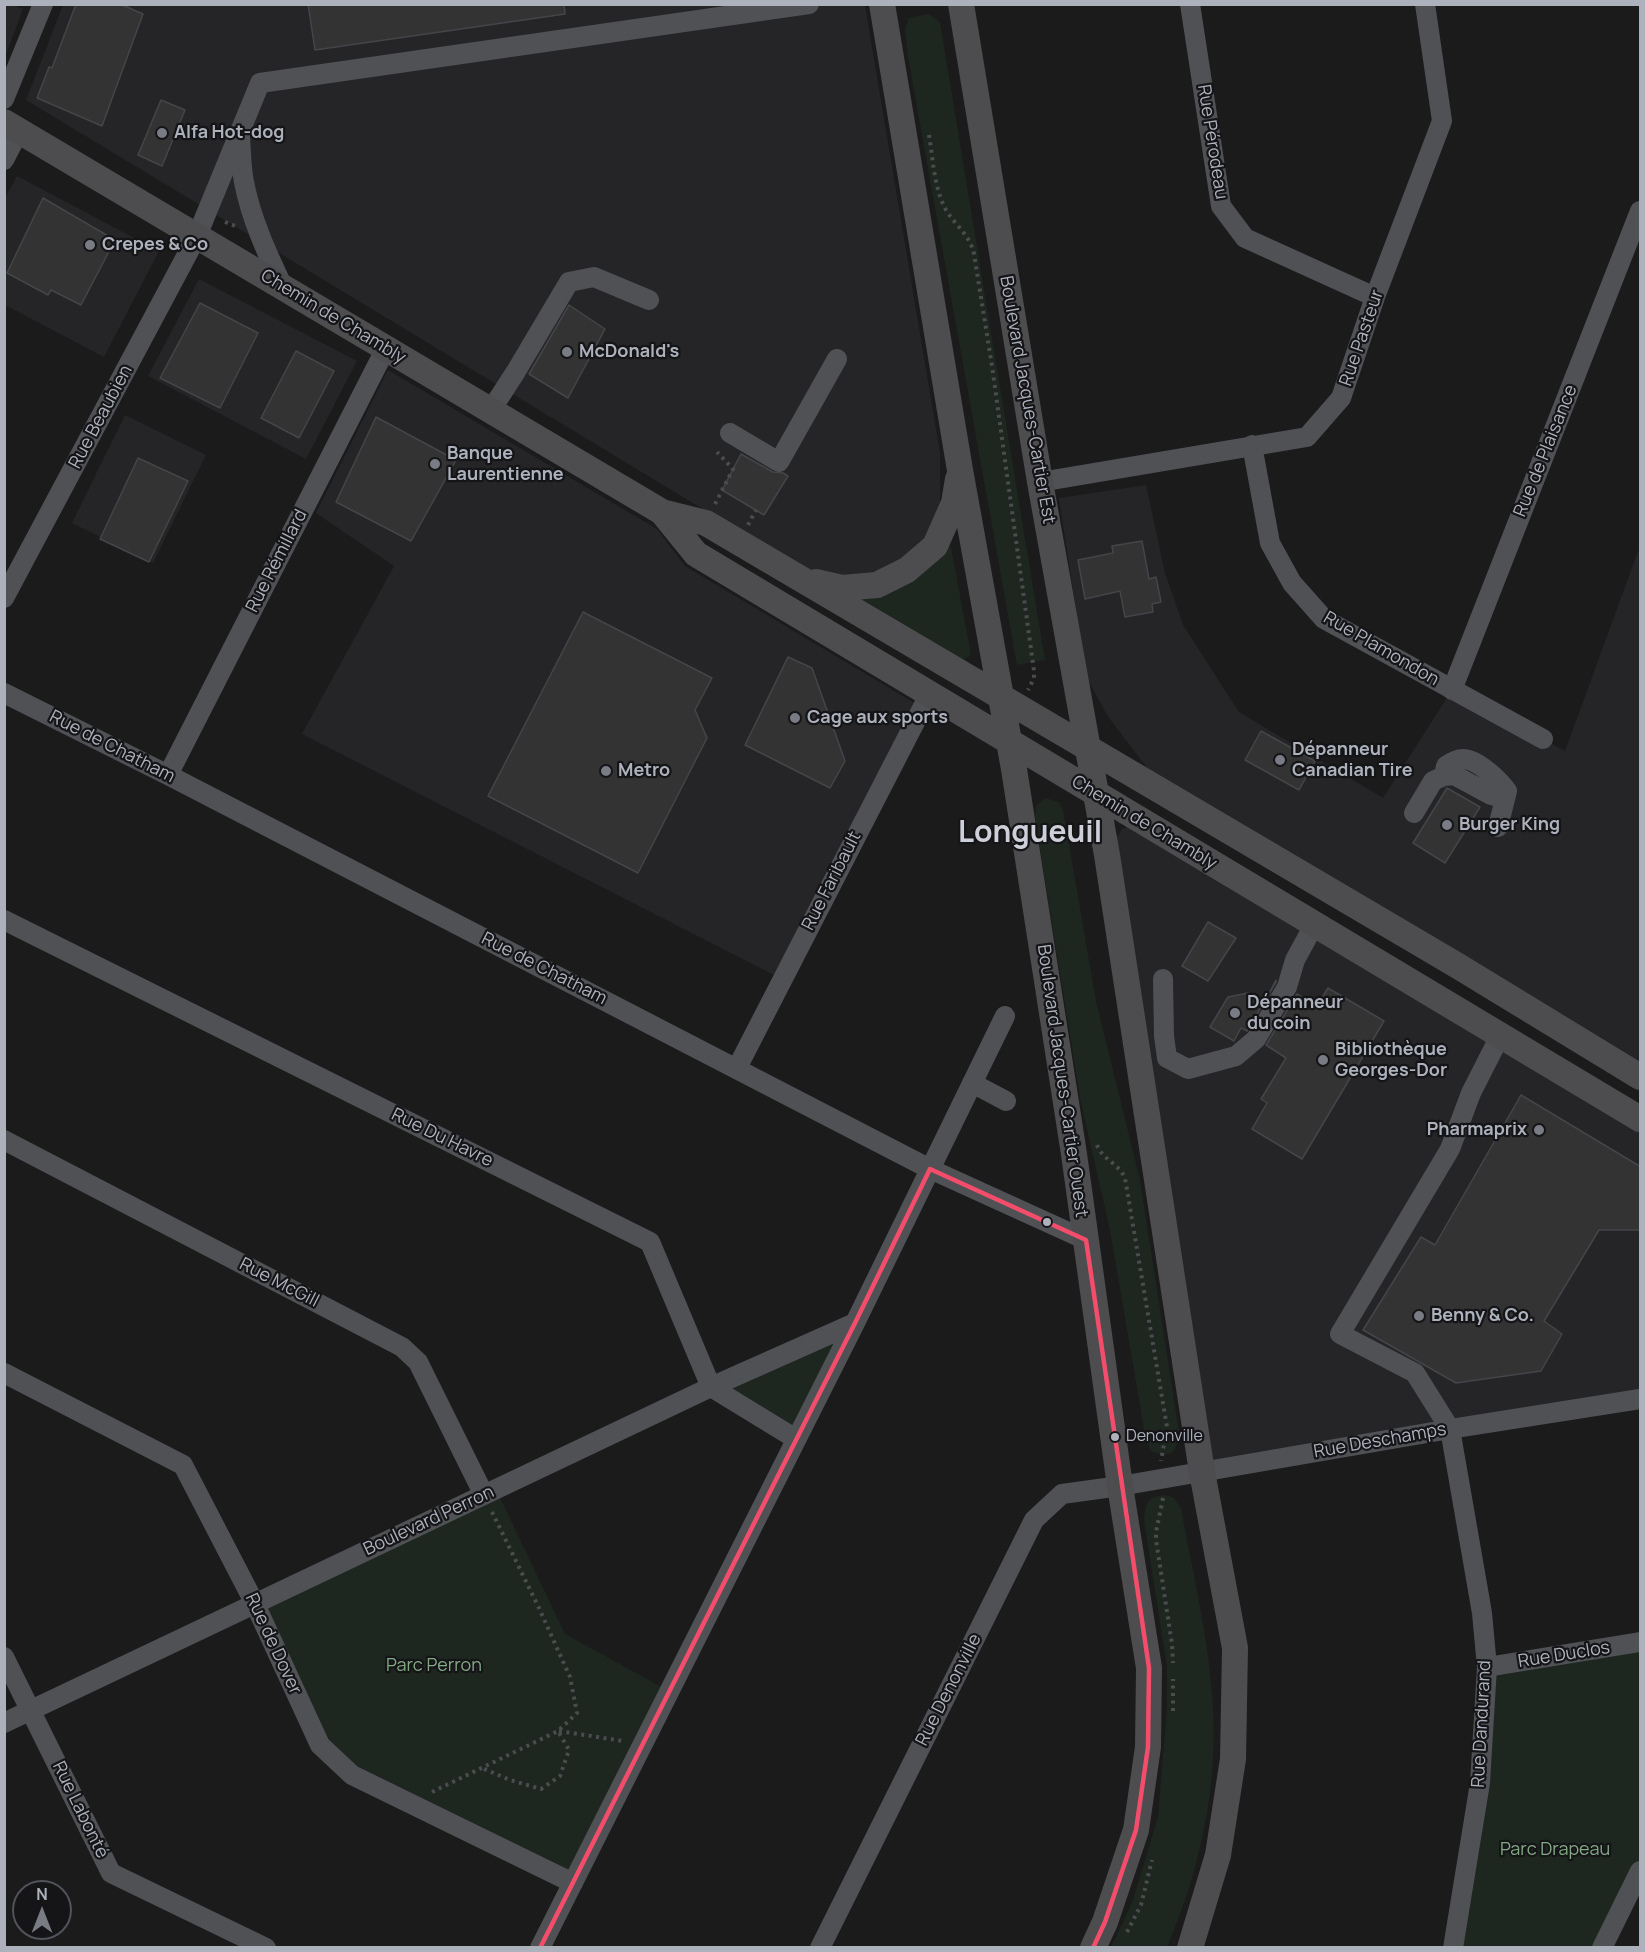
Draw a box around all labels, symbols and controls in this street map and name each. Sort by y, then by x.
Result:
street label: Rue Pérodeau [1192,83,1232,201]
place label: Alfa Hot-dog [174,122,284,144]
marker: Alfa Hot-dog [155,126,169,140]
place label: Crepes & Co [102,234,208,256]
marker: Crepes & Co [83,238,97,252]
street label: Chemin de Chambly [256,265,410,369]
street label: Boulevard Jacques-Cartier Est [995,274,1059,526]
street label: Rue Pasteur [1335,287,1389,389]
place label: McDonald's [579,341,679,363]
marker: McDonald's [560,345,574,359]
street label: Rue Beaubien [65,362,137,472]
street label: Rue de Plaisance [1510,382,1582,520]
place label: Banque Laurentienne [447,443,564,486]
marker: Banque Laurentienne [428,457,442,471]
street label: Rue Rémillard [242,506,312,616]
street label: Rue Plamondon [1319,607,1443,691]
street label: Rue de Chatham [46,706,178,788]
place label: Cage aux sports [807,707,948,729]
marker: Cage aux sports [788,711,802,725]
place label: Dépanneur Canadian Tire [1292,739,1412,782]
marker: Dépanneur Canadian Tire [1273,753,1287,767]
place label: Metro [618,760,670,782]
marker: Metro [599,764,613,778]
street label: Chemin de Chambly [1067,771,1221,875]
place label: Burger King [1459,814,1560,836]
district label: Longueuil [958,816,1102,852]
marker: Burger King [1440,818,1454,832]
street label: Rue Faribault [798,828,866,934]
street label: Rue de Chatham [478,928,610,1010]
street label: Boulevard Jacques-Cartier Ouest [1032,943,1092,1219]
place label: Dépanneur du coin [1247,992,1343,1034]
marker: Dépanneur du coin [1228,1006,1242,1020]
place label: Bibliothèque Georges-Dor [1335,1039,1447,1082]
marker: Bibliothèque Georges-Dor [1316,1053,1330,1067]
street label: Rue Du Havre [388,1104,496,1172]
place label: Pharmaprix [1427,1119,1527,1141]
marker: Pharmaprix [1532,1123,1546,1137]
unlabelled marker [1041,1216,1053,1228]
street label: Rue McGill [236,1254,322,1312]
place label: Benny & Co. [1431,1305,1534,1327]
marker: Benny & Co. [1412,1309,1426,1323]
street label: Rue Deschamps [1312,1419,1448,1463]
place label: Denonville [1126,1427,1203,1447]
marker: Denonville [1109,1431,1121,1443]
street label: Boulevard Perron [360,1481,498,1561]
street label: Rue de Dover [240,1590,306,1698]
street label: Rue Denonville [912,1630,986,1750]
street label: Rue Duclos [1516,1637,1612,1673]
park label: Parc Perron [386,1655,482,1677]
street label: Rue Dandurand [1468,1660,1496,1788]
street label: Rue Labonté [47,1758,113,1862]
park label: Parc Drapeau [1500,1839,1610,1861]
north arrow [12,1880,72,1940]
text: N [36,1883,48,1905]

